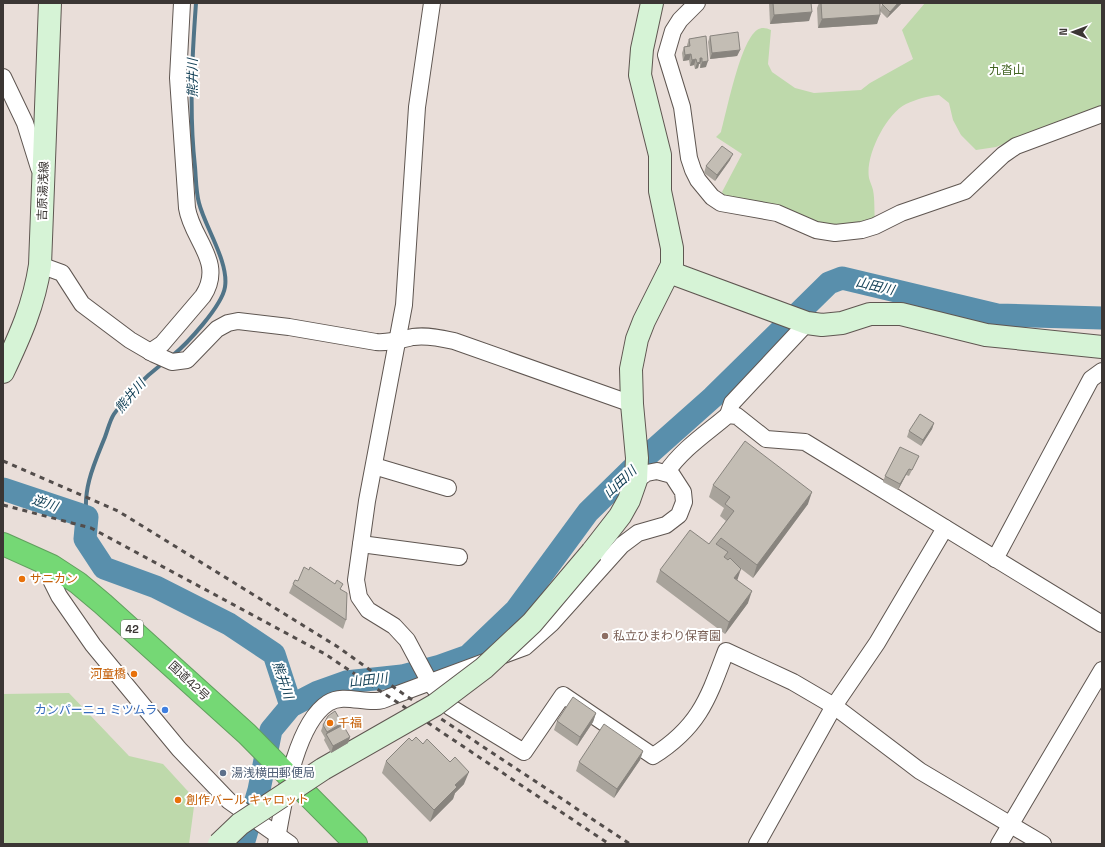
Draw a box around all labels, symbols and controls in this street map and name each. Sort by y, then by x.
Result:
north arrow [1053,12,1093,52]
text: N [1056,28,1070,36]
water label: 熊井川 [184,57,201,98]
park label: 九沓山 [989,62,1025,78]
street label: 吉原湯浅線 [34,161,52,221]
water label: 山田川 [854,273,898,299]
water label: 熊井川 [111,374,150,416]
water label: 山田川 [600,461,642,502]
water label: 逆川 [30,491,62,516]
place label: サニカン [30,571,78,587]
marker: サニカン [17,574,27,584]
road number: 42 [121,620,143,638]
place label: 私立ひまわり保育園 [613,628,721,644]
marker: 私立ひまわり保育園 [600,631,610,641]
street label: 国道42号 [165,658,213,704]
water label: 熊井川 [269,659,298,703]
place label: 河童橋 [90,666,126,682]
marker: 河童橋 [129,669,139,679]
water label: 山田川 [348,669,390,691]
place label: カンパーニュ ミツムラ [35,702,157,718]
marker: カンパーニュ ミツムラ [160,705,170,715]
place label: 千福 [338,715,362,731]
marker: 千福 [325,718,335,728]
place label: 湯浅横田郵便局 [231,765,315,781]
marker: 湯浅横田郵便局 [218,768,228,778]
place label: 創作バール キャロット [186,792,309,808]
marker: 創作バール キャロット [173,795,183,805]

